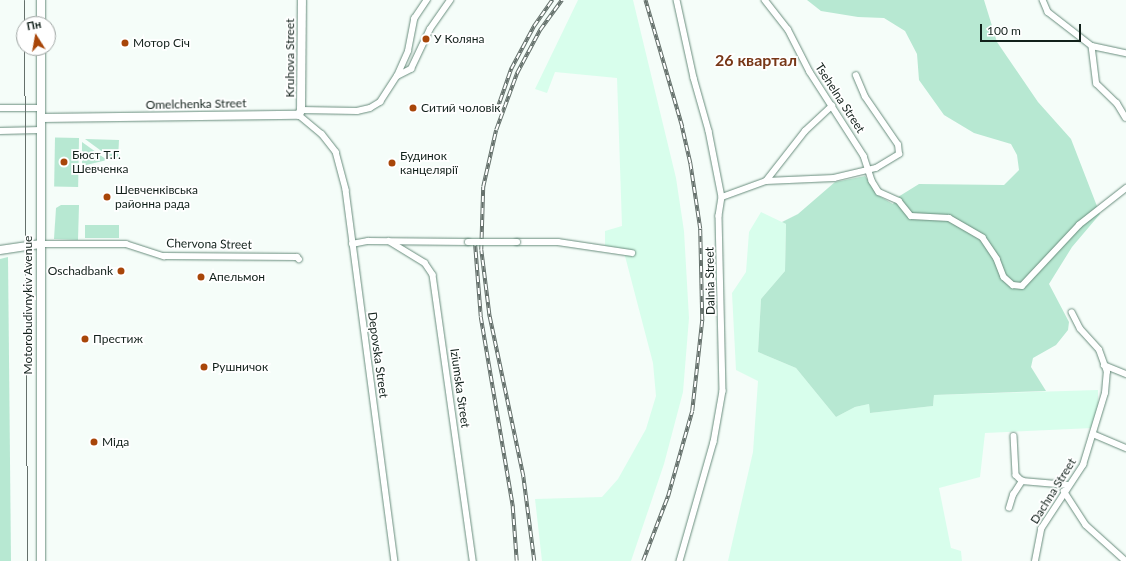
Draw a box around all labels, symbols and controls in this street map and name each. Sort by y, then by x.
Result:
north arrow [16,16,56,56]
scale bar [982,16,1083,42]
text: Пн [25,17,42,32]
street label: Kruhova Street [283,18,297,98]
text: 100 m [987,23,1021,38]
place label: У Коляна [434,32,484,46]
marker: У Коляна [421,34,431,44]
place label: Мотор Січ [133,36,190,50]
marker: Мотор Січ [120,38,130,48]
district label: 26 квартал [715,50,797,70]
street label: Tsehelna Street [812,60,868,136]
street label: Omelchenka Street [146,96,246,112]
place label: Ситий чоловік [421,101,501,115]
marker: Ситий чоловік [408,103,418,113]
place label: Бюст Т.Г. Шевченка [72,148,128,176]
place label: Будинок канцелярії [400,149,458,177]
marker: Бюст Т.Г. Шевченка [59,157,69,167]
marker: Будинок канцелярії [387,158,397,168]
place label: Шевченківська районна рада [115,183,198,211]
marker: Шевченківська районна рада [102,192,112,202]
street label: Motorobudivnykiv Avenue [21,235,35,375]
street label: Chervona Street [166,236,252,252]
street label: Dalnia Street [702,247,718,315]
place label: Oschadbank [48,264,113,278]
marker: Oschadbank [116,266,126,276]
place label: Апельмон [209,270,265,284]
marker: Апельмон [196,272,206,282]
street label: Depovska Street [365,311,391,399]
place label: Престиж [93,332,143,346]
marker: Престиж [80,334,90,344]
street label: Iziumska Street [447,347,473,429]
place label: Рушничок [212,360,268,374]
marker: Рушничок [199,362,209,372]
place label: Міда [102,435,129,449]
marker: Міда [89,437,99,447]
street label: Dachna Street [1027,456,1079,526]

